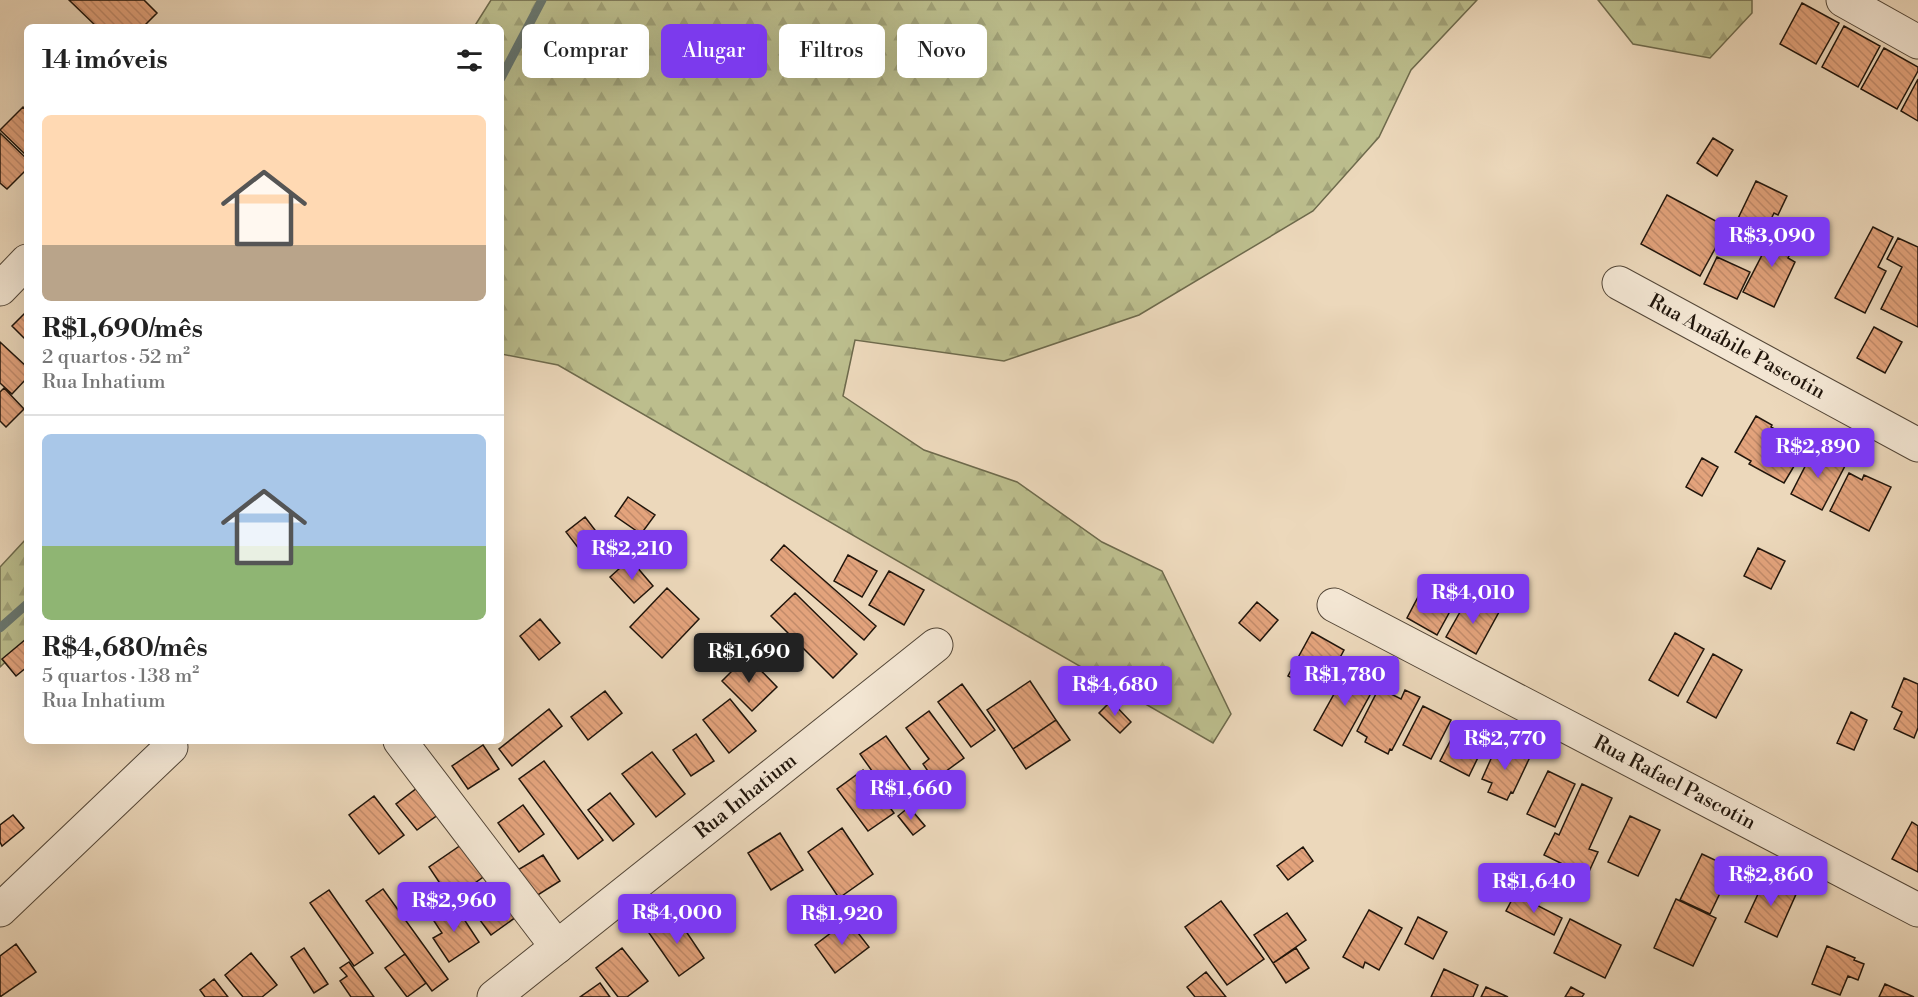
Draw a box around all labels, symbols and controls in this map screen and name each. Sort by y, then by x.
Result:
chip: Comprar [522,24,649,78]
chip: Alugar [661,24,767,78]
chip: Filtros [779,24,885,78]
chip: Novo [897,24,987,78]
text: 14 imóveis [42,44,168,76]
icon: filters [453,44,486,77]
icon: home [210,154,318,262]
pin: R$3,090 [1717,217,1827,268]
text: R$3,090 [1729,224,1815,249]
street label: Rua Amábile Pascotin [1644,289,1830,405]
text: R$1,690/mês [42,313,203,345]
text: 2 quartos · 52 m² [42,345,190,370]
text: Rua Inhatium [42,370,166,395]
pin: R$2,890 [1763,428,1873,479]
text: R$2,890 [1775,435,1861,460]
icon: home [210,473,318,581]
pin: R$2,210 [577,530,687,581]
text: R$2,210 [591,537,673,562]
pin: R$4,010 [1418,574,1528,625]
text: R$4,010 [1431,581,1515,606]
text: R$4,680/mês [42,632,208,664]
pin: R$1,690 [694,633,804,684]
text: R$1,690 [708,640,790,665]
pin: R$1,780 [1290,656,1400,707]
text: R$1,780 [1304,663,1386,688]
text: 5 quartos · 138 m² [42,664,199,689]
pin: R$4,680 [1060,666,1170,717]
text: R$4,680 [1072,673,1158,698]
text: Rua Inhatium [42,689,166,714]
pin: R$2,770 [1450,720,1560,771]
text: R$2,770 [1464,727,1546,752]
street label: Rua Rafael Pascotin [1589,730,1760,836]
street label: Rua Inhatium [690,748,802,845]
pin: R$1,660 [856,770,966,821]
text: R$1,660 [870,777,952,802]
pin: R$2,860 [1716,856,1826,907]
pin: R$1,640 [1479,863,1589,914]
text: R$2,860 [1728,863,1814,888]
text: R$1,640 [1492,870,1576,895]
pin: R$2,960 [399,882,509,933]
text: R$2,960 [411,889,497,914]
pin: R$4,000 [622,894,732,945]
pin: R$1,920 [787,895,897,946]
text: R$4,000 [632,901,722,926]
text: R$1,920 [801,902,883,927]

